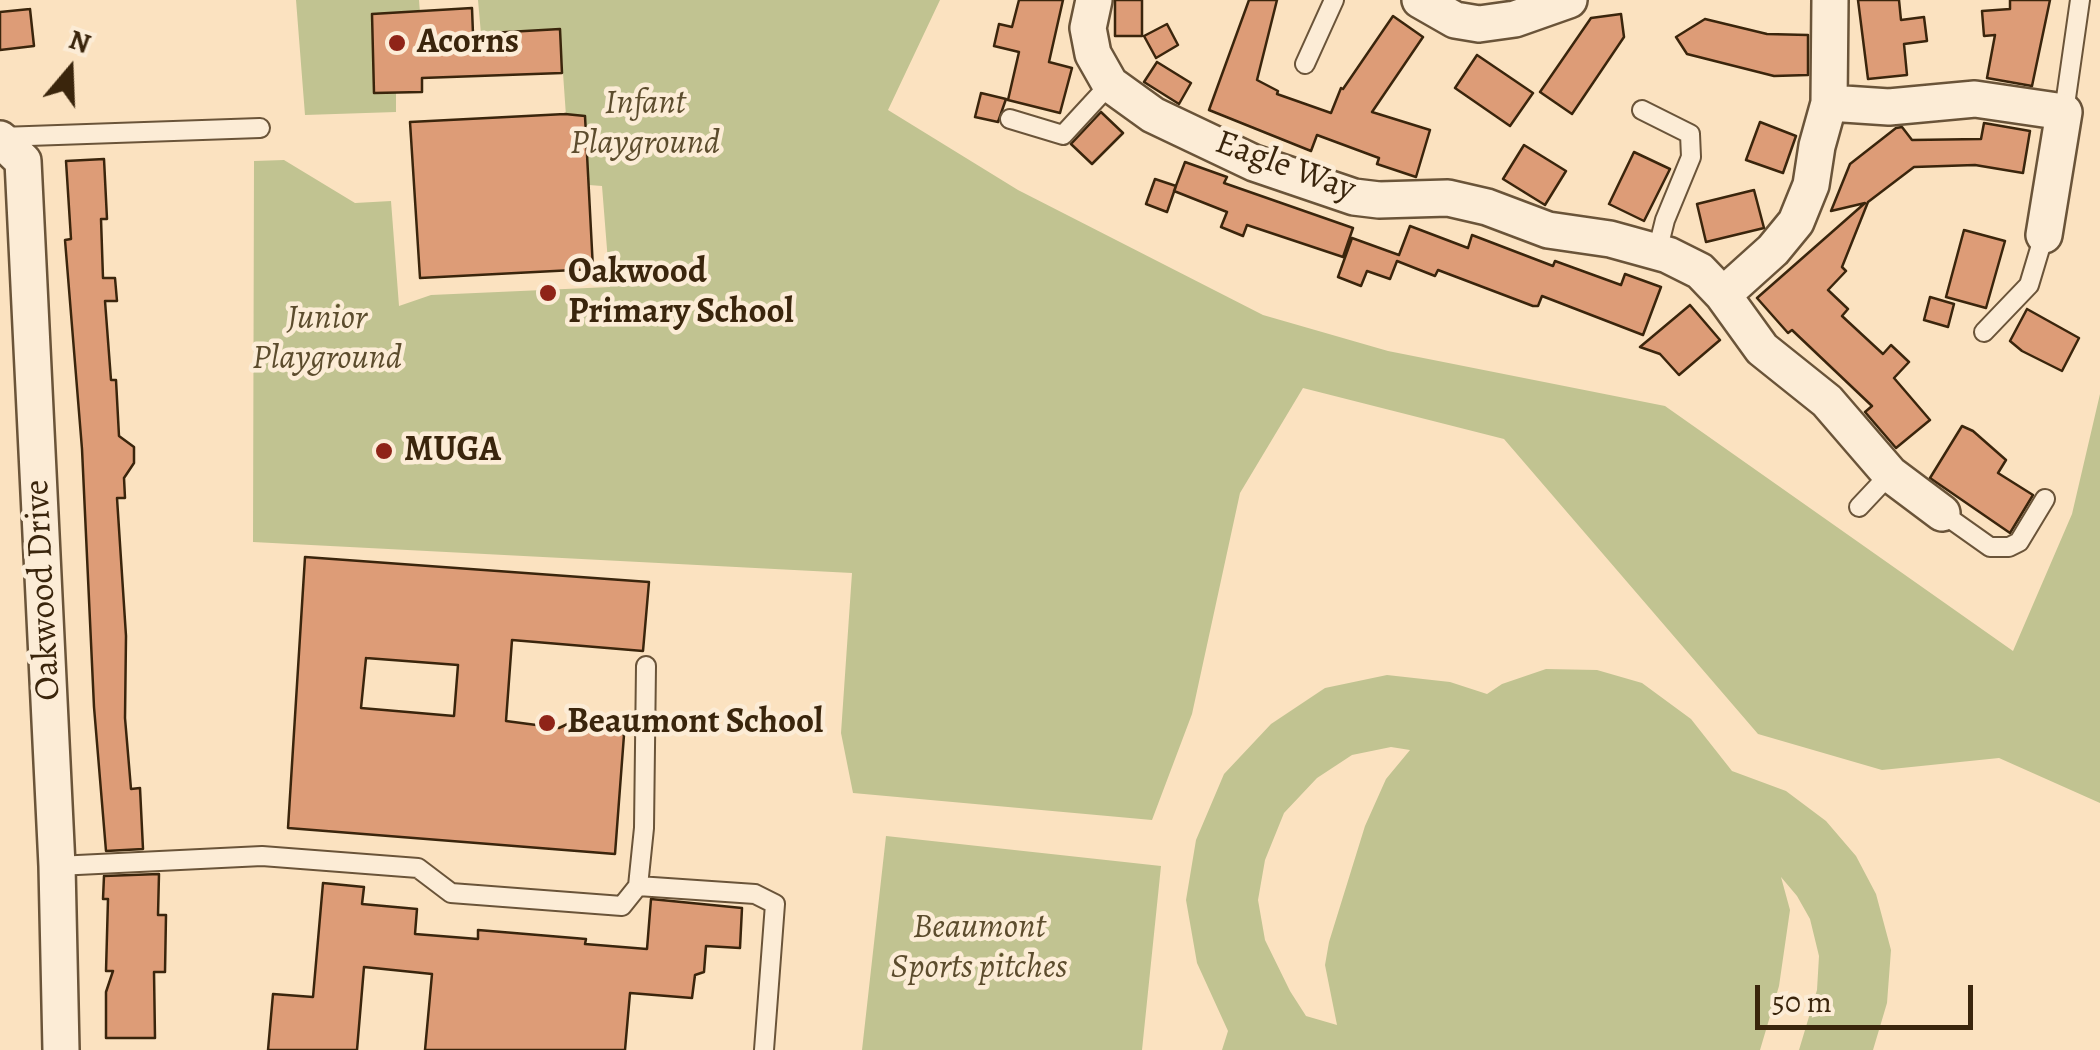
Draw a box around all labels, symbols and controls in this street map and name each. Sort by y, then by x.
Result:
north arrow [20,20,120,120]
text: N [64,20,96,63]
place label: Acorns [417,22,519,64]
marker: Acorns [386,32,408,54]
park label: Infant Playground [570,83,720,165]
street label: Eagle Way [1209,122,1361,212]
place label: Oakwood Primary School [568,252,794,334]
marker: Oakwood Primary School [537,282,559,304]
park label: Junior Playground [252,298,402,380]
place label: MUGA [404,430,501,472]
marker: MUGA [373,440,395,462]
street label: Oakwood Drive [17,478,71,702]
place label: Beaumont School [567,702,823,744]
marker: Beaumont School [536,712,558,734]
park label: Beaumont Sports pitches [891,907,1067,989]
scale bar [1760,965,1978,1027]
text: 50 m [1772,982,1832,1022]

